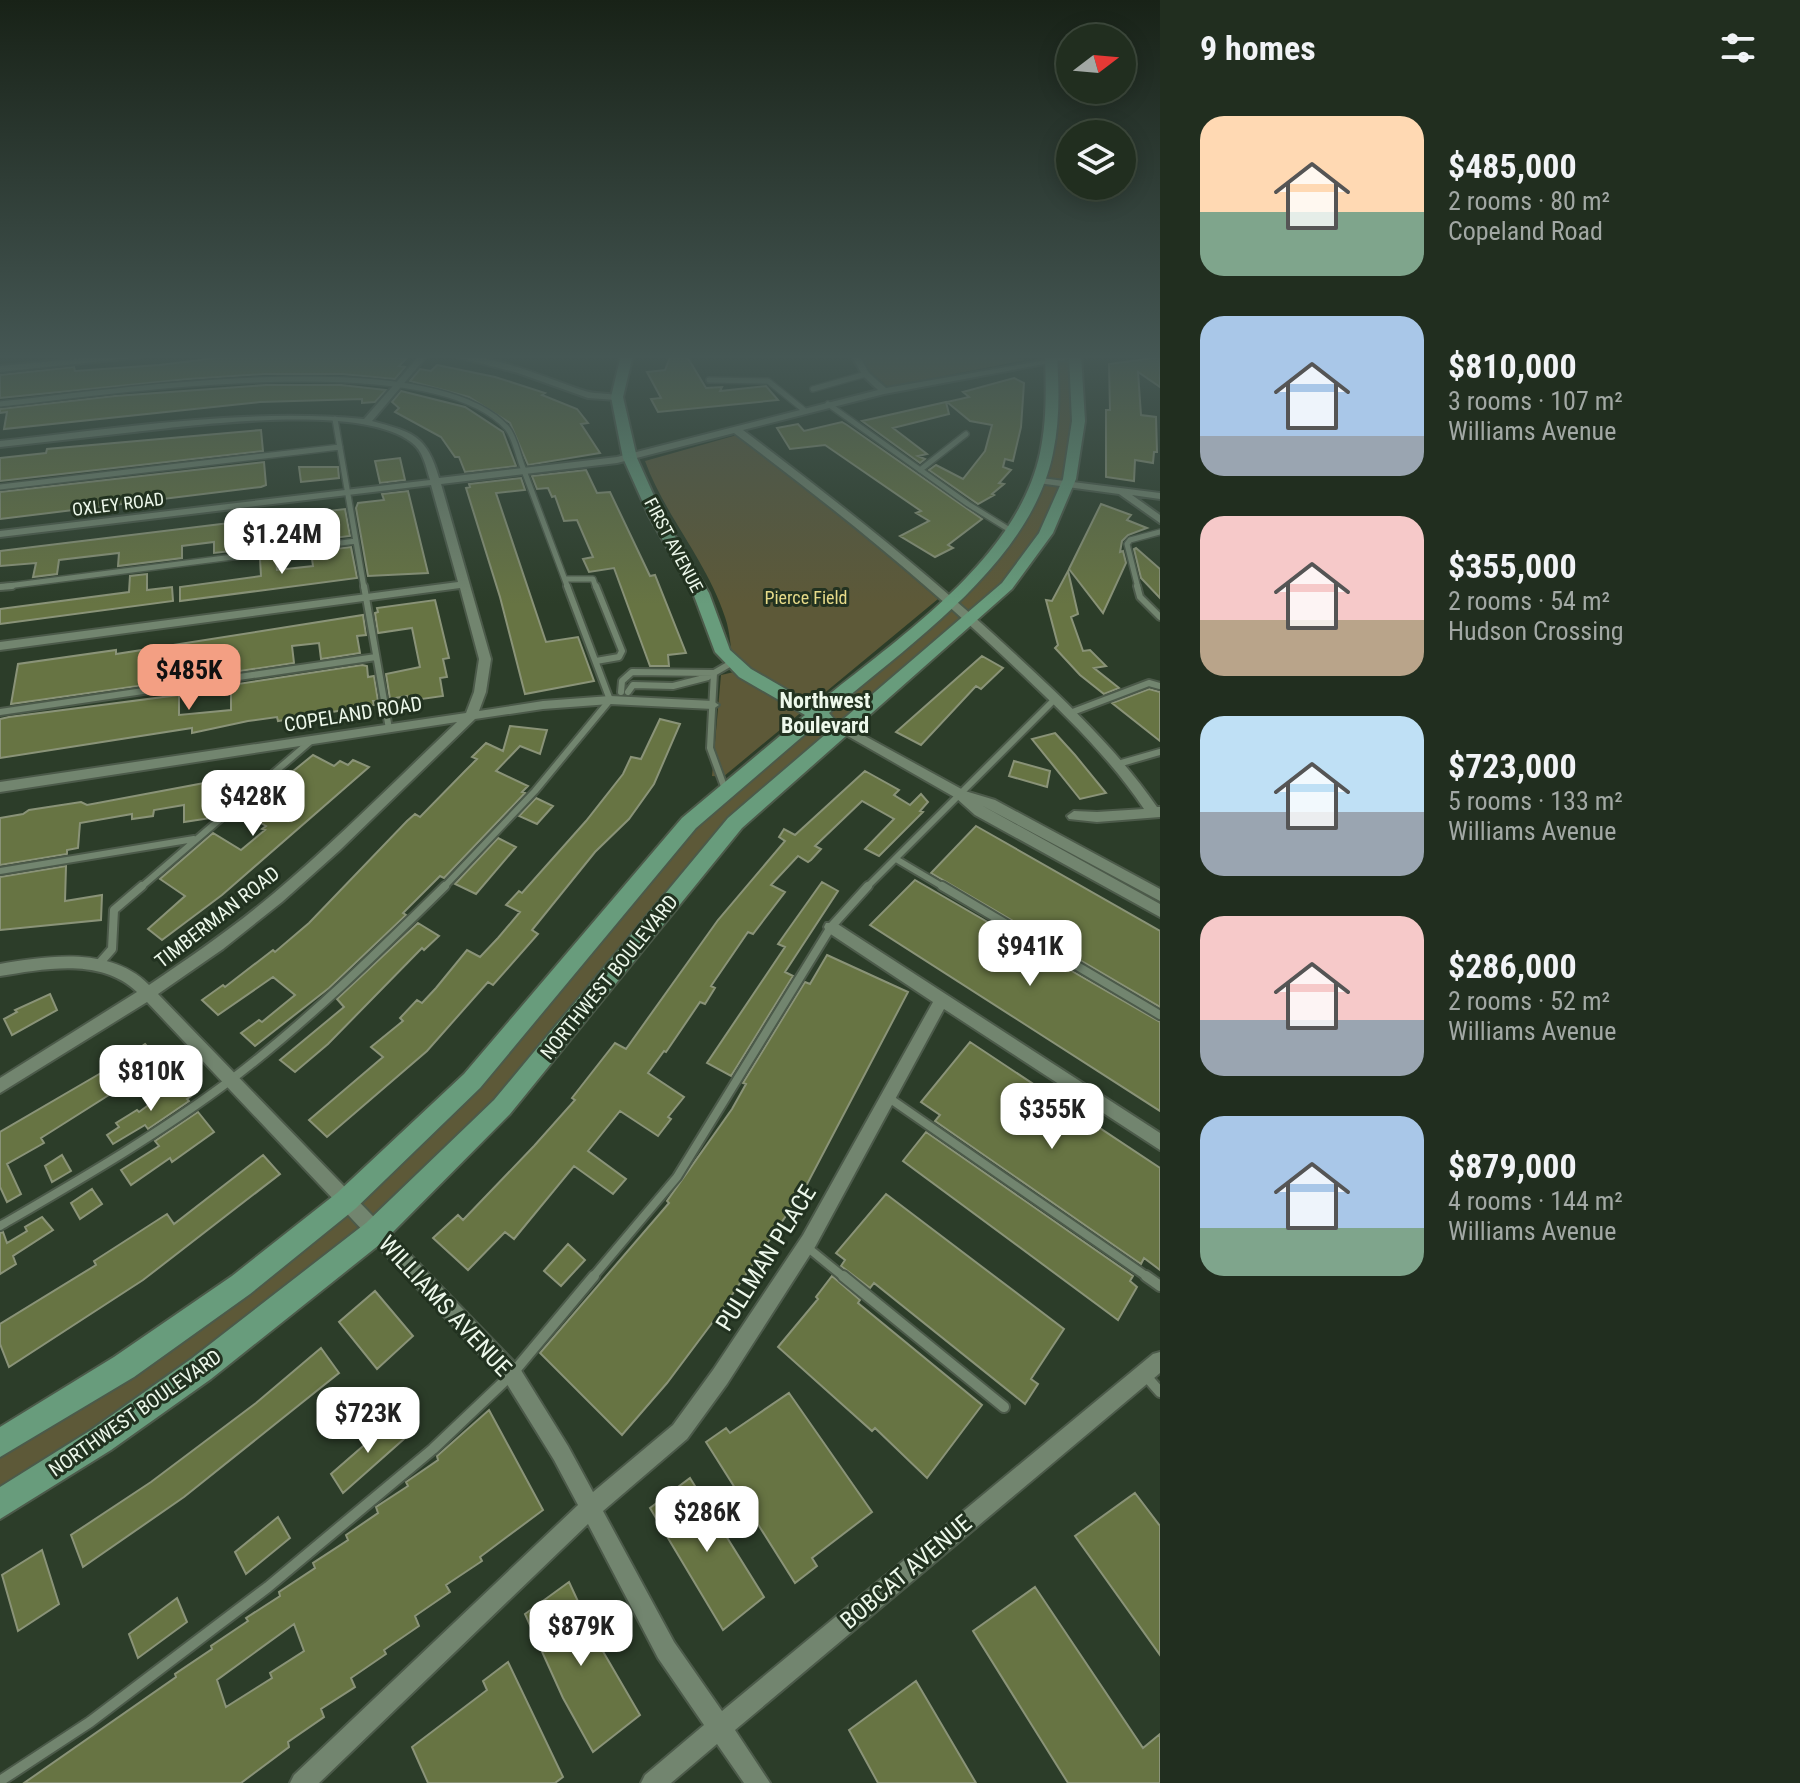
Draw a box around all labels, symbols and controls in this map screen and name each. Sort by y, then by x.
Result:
north arrow [1056,24,1136,104]
map controls [1056,24,1136,200]
icon: filters [1716,26,1760,70]
text: 9 homes [1200,28,1316,68]
button: layers [1056,120,1136,200]
text: $485,000 [1448,146,1577,186]
icon: home [1264,148,1360,244]
text: 2 rooms · 80 m² [1448,186,1610,216]
text: Copeland Road [1448,216,1603,246]
text: $810,000 [1448,346,1577,386]
icon: home [1264,348,1360,444]
text: 3 rooms · 107 m² [1448,386,1623,416]
text: Williams Avenue [1448,416,1616,446]
street label: OXLEY ROAD [71,488,165,520]
street label: FIRST AVENUE [640,494,708,596]
pin: $1.24M [217,508,347,576]
text: $1.24M [242,519,322,549]
text: $355,000 [1448,546,1577,586]
icon: home [1264,548,1360,644]
text: 2 rooms · 54 m² [1448,586,1610,616]
park label: Pierce Field [764,587,848,608]
text: Hudson Crossing [1448,616,1624,646]
pin: $485K [133,644,245,712]
text: $485K [156,655,222,685]
district label: Northwest Boulevard [779,688,871,738]
street label: COPELAND ROAD [282,691,424,737]
text: $723,000 [1448,746,1577,786]
icon: home [1264,748,1360,844]
pin: $428K [197,770,309,838]
text: $428K [220,781,286,811]
text: 5 rooms · 133 m² [1448,786,1623,816]
text: Williams Avenue [1448,816,1616,846]
street label: TIMBERMAN ROAD [150,861,284,973]
street label: NORTHWEST BOULEVARD [535,890,683,1064]
pin: $941K [974,920,1086,988]
text: $941K [997,931,1063,961]
text: $286,000 [1448,946,1577,986]
icon: home [1264,948,1360,1044]
text: 2 rooms · 52 m² [1448,986,1610,1016]
text: Williams Avenue [1448,1016,1616,1046]
pin: $810K [95,1045,207,1113]
text: $810K [118,1056,184,1086]
pin: $355K [996,1083,1108,1151]
text: $355K [1019,1094,1085,1124]
text: $879,000 [1448,1146,1577,1186]
icon: home [1264,1148,1360,1244]
street label: PULLMAN PLACE [710,1180,822,1336]
text: 4 rooms · 144 m² [1448,1186,1623,1216]
text: Williams Avenue [1448,1216,1616,1246]
street label: WILLIAMS AVENUE [373,1230,517,1382]
street label: NORTHWEST BOULEVARD [44,1344,226,1482]
pin: $723K [312,1387,424,1455]
text: $723K [335,1398,401,1428]
pin: $286K [651,1486,763,1554]
text: $286K [674,1497,740,1527]
street label: BOBCAT AVENUE [835,1509,977,1635]
pin: $879K [525,1600,637,1668]
text: $879K [548,1611,614,1641]

